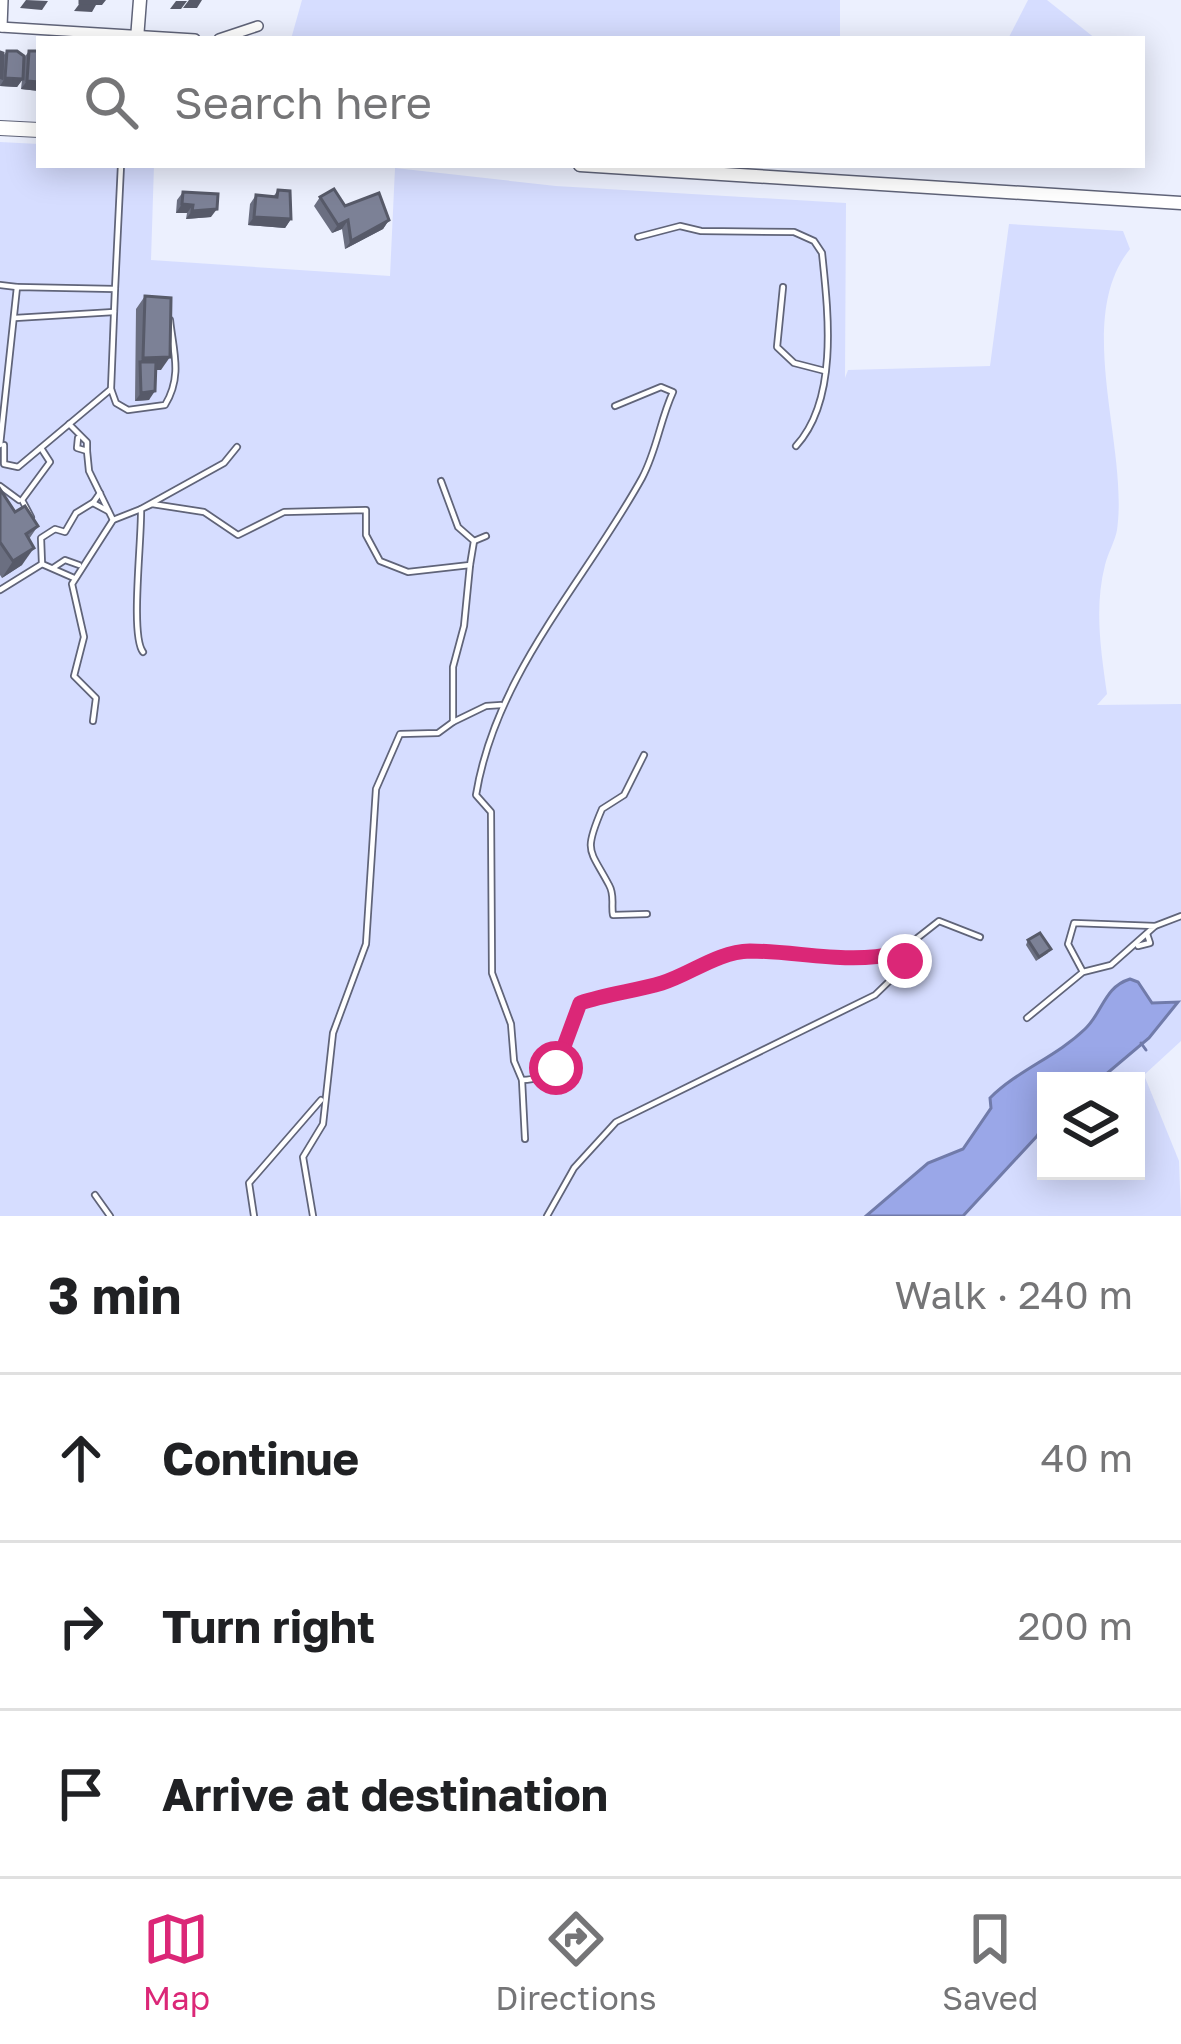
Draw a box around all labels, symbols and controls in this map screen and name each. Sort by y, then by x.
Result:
search box [36,36,1145,168]
icon: search [78,69,144,135]
text: Search here [174,75,432,129]
route end [878,934,932,988]
route start [529,1041,583,1095]
map controls [1037,1072,1145,1180]
button: layers [1037,1072,1145,1180]
text: 3 min [48,1264,181,1325]
text: Walk · 240 m [895,1271,1133,1318]
icon: ahead [48,1425,114,1491]
text: Continue [162,1431,359,1485]
text: 40 m [1041,1434,1133,1481]
icon: right [48,1593,114,1659]
text: Turn right [162,1599,375,1653]
text: 200 m [1018,1602,1133,1649]
icon: arrive [48,1761,114,1827]
text: Arrive at destination [162,1767,608,1821]
tab: Map [143,1906,210,2017]
tab: Directions [495,1906,657,2017]
tab: Saved [942,1906,1038,2017]

